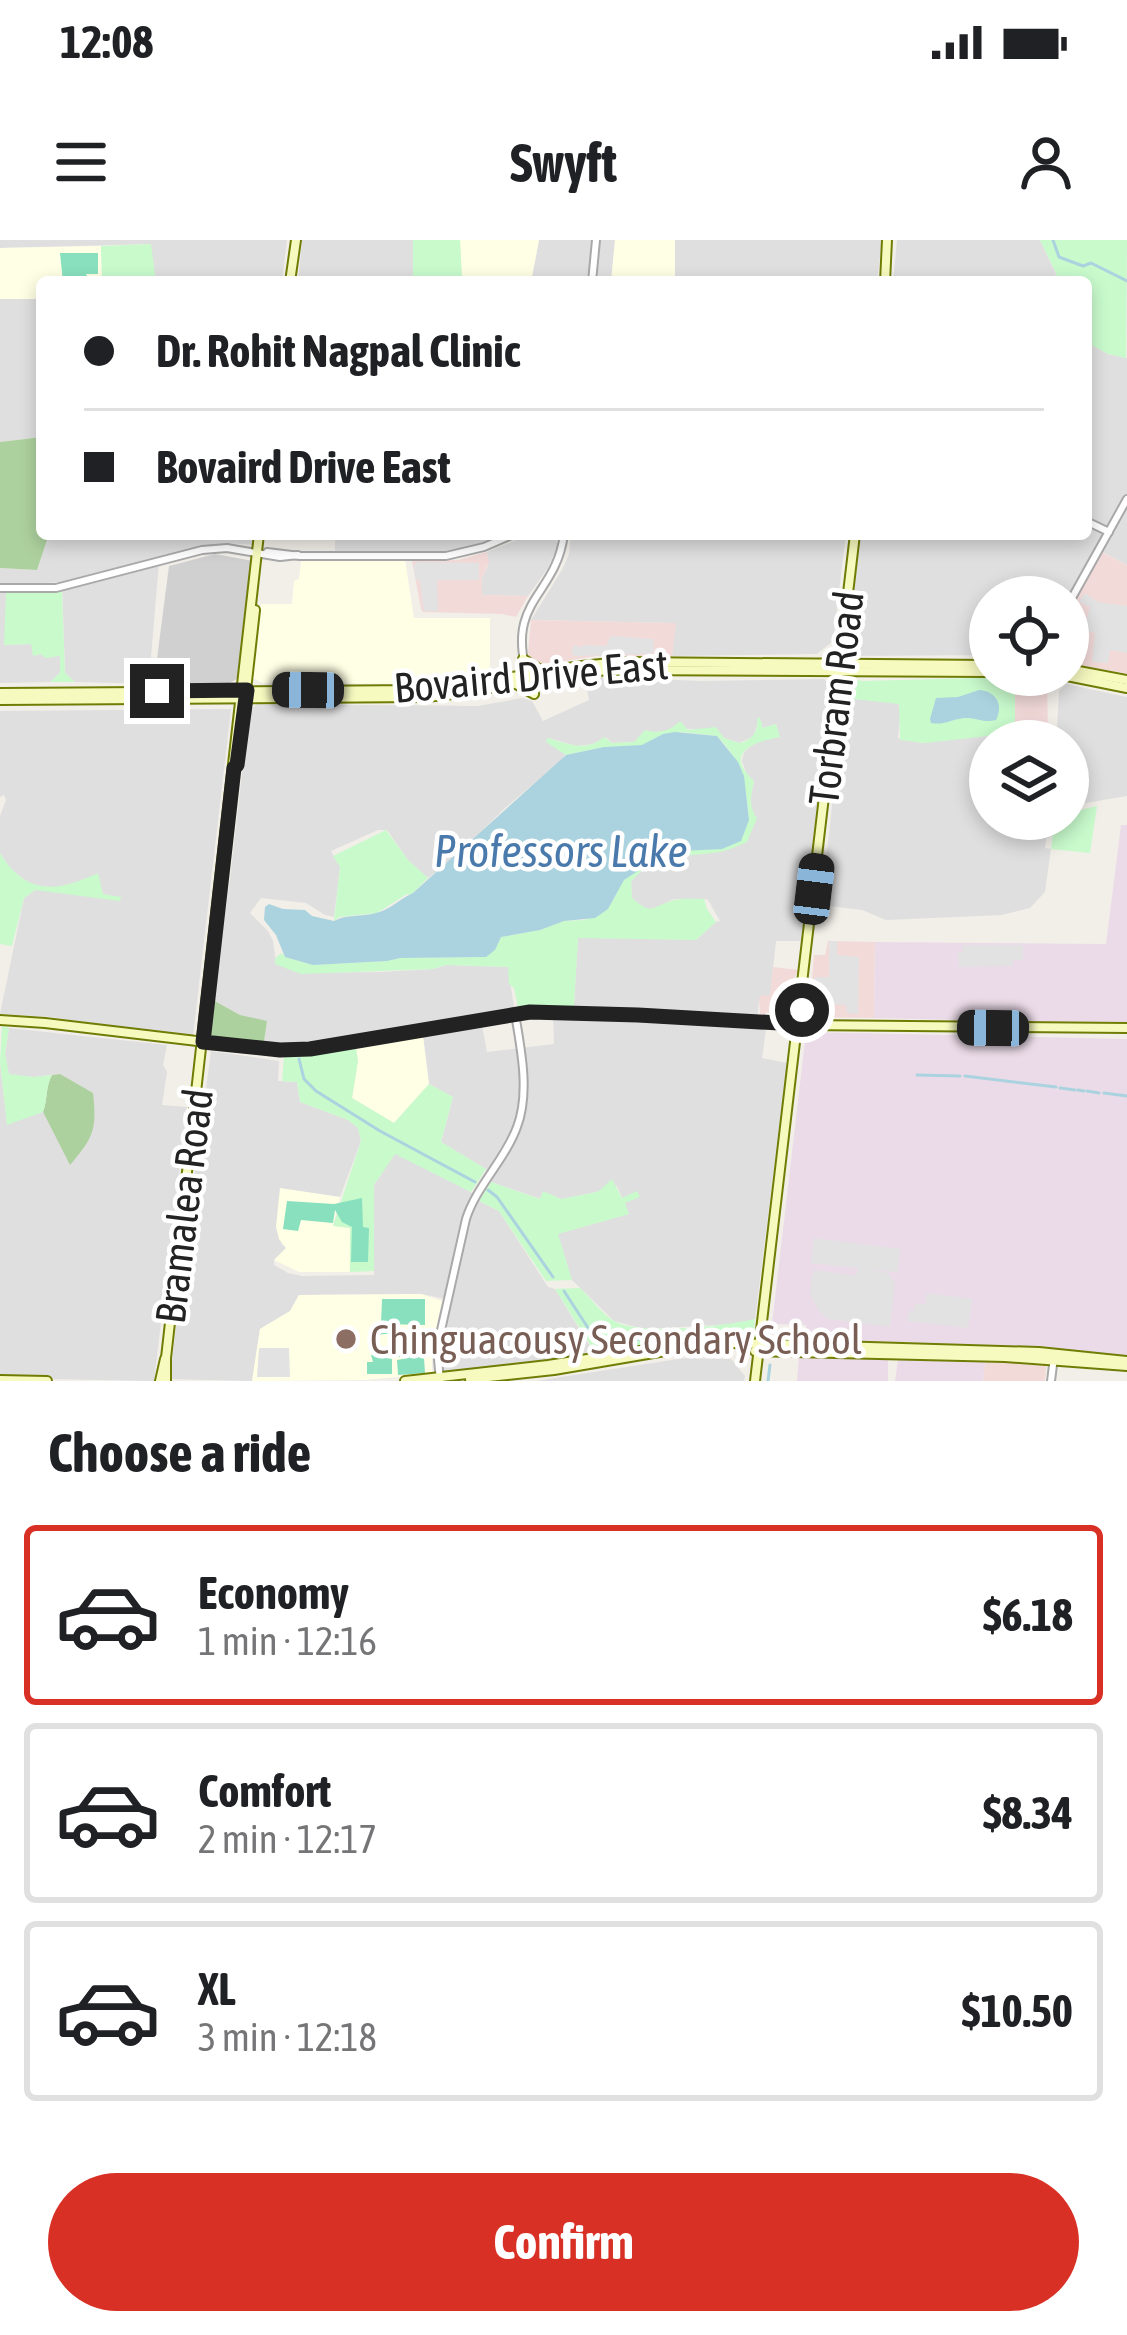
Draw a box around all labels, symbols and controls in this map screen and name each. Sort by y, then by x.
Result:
text: 12:08 [60,16,154,68]
icon: menu [48,129,114,195]
icon: person [1013,129,1079,195]
text: Swyft [510,132,617,193]
text: Dr. Rohit Nagpal Clinic [156,325,520,377]
text: Bovaird Drive East [156,441,451,493]
map controls [969,576,1089,840]
button: locate [969,576,1089,696]
street label: Torbram Road [799,588,873,808]
street label: Bovaird Drive East [392,640,670,712]
route end [130,664,184,718]
car [272,671,344,709]
button: layers [969,720,1089,840]
water label: Professors Lake [434,825,688,877]
car [792,851,836,927]
route start [775,983,829,1037]
car [957,1009,1029,1047]
street label: Bramalea Road [146,1086,222,1326]
place label: Chinguacousy Secondary School [370,1315,862,1363]
marker: Chinguacousy Secondary School [333,1326,359,1352]
text: Choose a ride [48,1422,311,1483]
icon: car [54,1561,162,1669]
text: Economy [198,1567,349,1619]
text: $6.18 [983,1589,1073,1641]
text: 1 min · 12:16 [198,1619,377,1663]
icon: car [54,1759,162,1867]
text: Comfort [198,1765,331,1817]
text: $8.34 [983,1787,1073,1839]
text: 2 min · 12:17 [198,1817,377,1861]
icon: car [54,1957,162,2065]
text: XL [198,1963,236,2015]
text: $10.50 [961,1985,1073,2037]
text: 3 min · 12:18 [198,2015,377,2059]
button: Confirm [48,2173,1079,2311]

